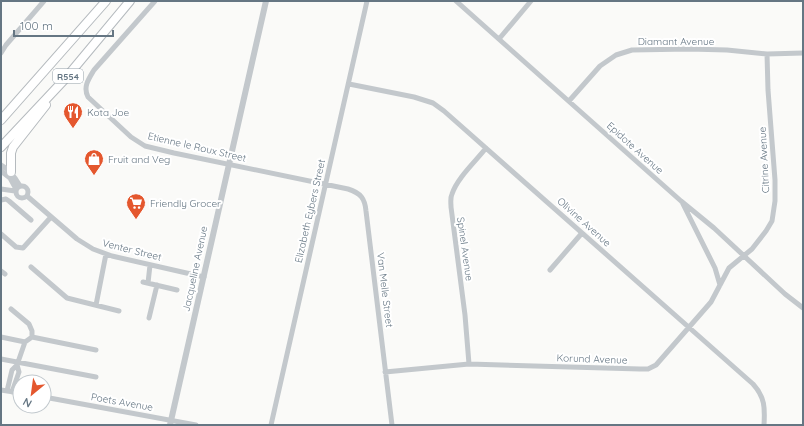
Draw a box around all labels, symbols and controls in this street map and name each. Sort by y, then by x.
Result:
scale bar [14,12,113,38]
text: 100 m [20,18,53,33]
street label: Diamant Avenue [638,35,715,48]
road number: R554 [53,69,83,83]
restaurant icon: Kota Joe [62,101,84,129]
place label: Kota Joe [87,106,130,119]
street label: Epidote Avenue [604,119,666,177]
street label: Citrine Avenue [756,126,772,194]
street label: Etienne le Roux Street [146,129,248,165]
shop icon: Fruit and Veg [83,148,105,176]
place label: Fruit and Veg [108,153,170,166]
street label: Elizabeth Eybers Street [292,157,328,264]
supermarket icon: Friendly Grocer [125,192,147,220]
street label: Olivine Avenue [554,194,614,250]
place label: Friendly Grocer [150,197,221,210]
street label: Spinel Avenue [454,216,476,282]
street label: Jacqueline Avenue [180,225,210,313]
street label: Venter Street [101,236,164,264]
street label: Van Melle Street [374,252,396,329]
street label: Korund Avenue [556,351,628,367]
north arrow [12,374,52,414]
street label: Poets Avenue [90,390,154,414]
text: N [20,395,34,411]

